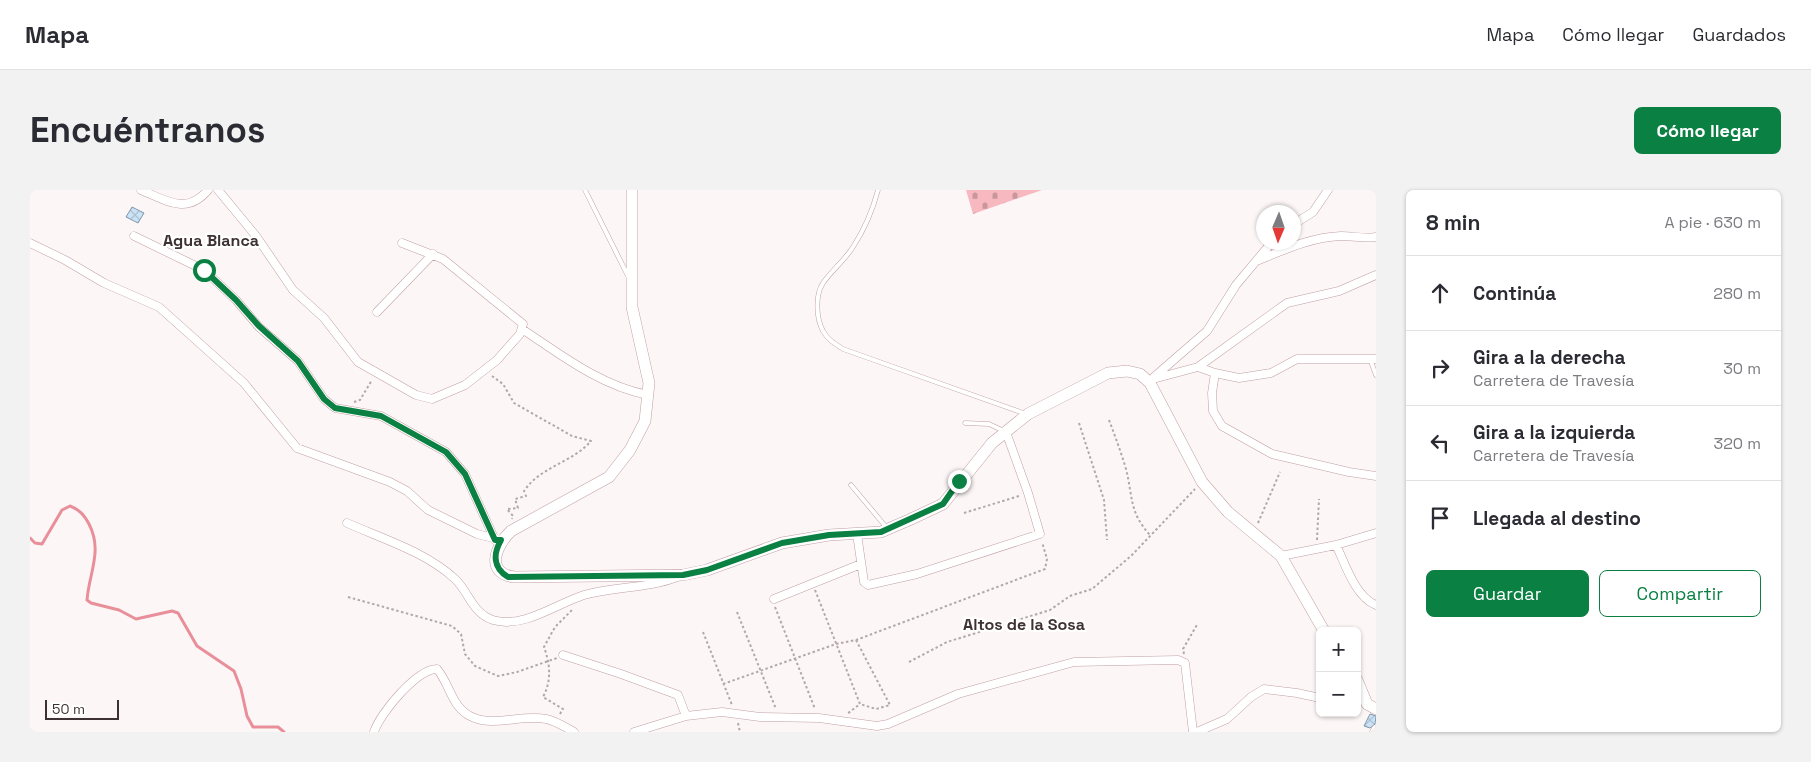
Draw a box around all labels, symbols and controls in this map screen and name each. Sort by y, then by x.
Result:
text: Mapa [25,19,89,50]
text: Mapa [1486,23,1534,46]
text: Cómo llegar [1562,23,1664,46]
text: Guardados [1692,23,1786,46]
button: Cómo llegar [1634,107,1781,154]
text: Encuéntranos [30,108,265,152]
north arrow [1256,205,1301,250]
text: 8 min [1426,209,1480,236]
text: A pie · 630 m [1665,212,1761,233]
district label: Agua Blanca [163,230,259,251]
route start [193,259,216,282]
icon: ahead [1426,279,1454,307]
text: Continúa [1473,281,1556,306]
text: 280 m [1713,283,1761,304]
text: Gira a la derecha [1473,345,1625,370]
icon: right [1426,354,1454,382]
text: 30 m [1723,358,1761,379]
text: Carretera de Travesía [1473,370,1635,391]
text: Gira a la izquierda [1473,420,1635,445]
icon: left [1426,429,1454,457]
text: 320 m [1714,433,1761,454]
text: Carretera de Travesía [1473,445,1635,466]
route end [948,470,971,493]
icon: arrive [1426,504,1454,532]
text: Llegada al destino [1473,506,1641,531]
button: Guardar [1426,570,1589,617]
button: Compartir [1599,570,1761,617]
district label: Altos de la Sosa [963,614,1085,635]
map controls [1316,627,1361,717]
button: + [1316,627,1361,672]
button: − [1316,672,1361,717]
scale bar [45,697,119,720]
text: 50 m [52,700,85,718]

